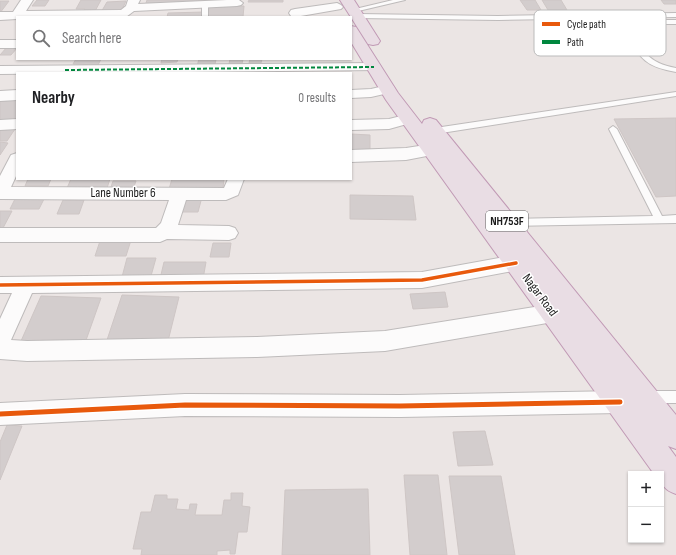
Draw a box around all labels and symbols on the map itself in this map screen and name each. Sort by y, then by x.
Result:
legend [534,10,666,56]
text: Cycle path [567,18,606,31]
text: Path [567,36,584,49]
street label: Lane Number 6 [90,185,156,201]
road number: NH753F [486,211,528,231]
street label: Nagar Road [519,271,561,319]

